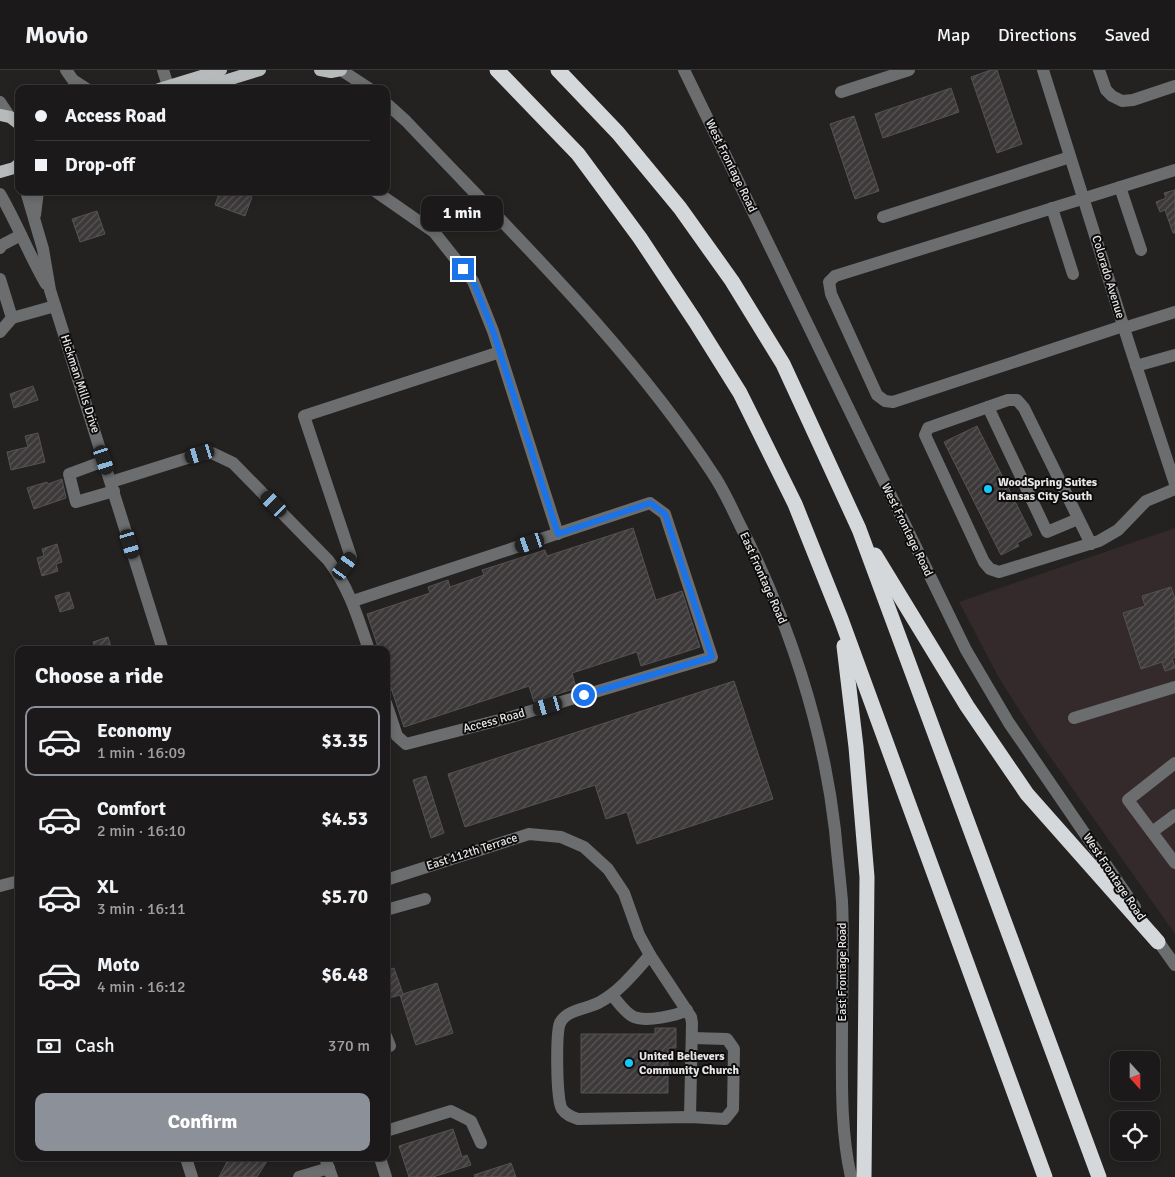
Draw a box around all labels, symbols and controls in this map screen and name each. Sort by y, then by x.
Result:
text: Movio [25,20,88,50]
text: Map [937,24,970,46]
text: Directions [998,24,1077,46]
text: Saved [1105,24,1150,46]
text: Access Road [65,104,166,128]
street label: West Frontage Road [702,117,760,215]
text: Drop-off [65,153,135,177]
callout: 1 min [422,196,504,232]
text: 1 min [443,203,481,223]
street label: Colorado Avenue [1088,234,1128,320]
route end [452,258,474,280]
street label: Hickman Mills Drive [57,333,103,435]
car [183,442,216,466]
car [92,443,115,477]
place label: WoodSpring Suites Kansas City South [998,475,1098,504]
street label: West Frontage Road [878,481,936,579]
marker: WoodSpring Suites Kansas City South [982,483,994,495]
car [258,488,289,520]
car [118,527,141,561]
street label: East Frontage Road [736,530,790,626]
car [513,531,546,555]
car [330,549,359,583]
text: Choose a ride [35,662,163,689]
route start [573,684,595,706]
car [531,695,564,717]
street label: Access Road [462,706,526,736]
icon: car [37,719,82,764]
text: Economy [97,719,171,743]
text: $3.35 [322,729,368,753]
text: 1 min · 16:09 [97,743,186,763]
icon: car [37,797,82,842]
text: Comfort [97,797,166,821]
text: $4.53 [322,807,368,831]
text: 2 min · 16:10 [97,821,186,841]
street label: East 112th Terrace [425,830,519,874]
street label: West Frontage Road [1079,831,1149,923]
icon: car [37,875,82,920]
text: XL [97,875,119,899]
text: $5.70 [322,885,368,909]
text: 3 min · 16:11 [97,899,186,919]
street label: East Frontage Road [835,923,850,1021]
icon: car [37,953,82,998]
text: Moto [97,953,140,977]
text: $6.48 [322,963,368,987]
text: 4 min · 16:12 [97,977,186,997]
icon: cash [35,1032,63,1060]
text: Cash [75,1034,115,1058]
text: 370 m [328,1036,370,1056]
place label: United Believers Community Church [639,1049,740,1078]
north arrow [1110,1051,1160,1101]
map controls [1110,1051,1160,1161]
marker: United Believers Community Church [623,1057,635,1069]
button: Confirm [35,1093,370,1151]
button: locate [1110,1111,1160,1161]

